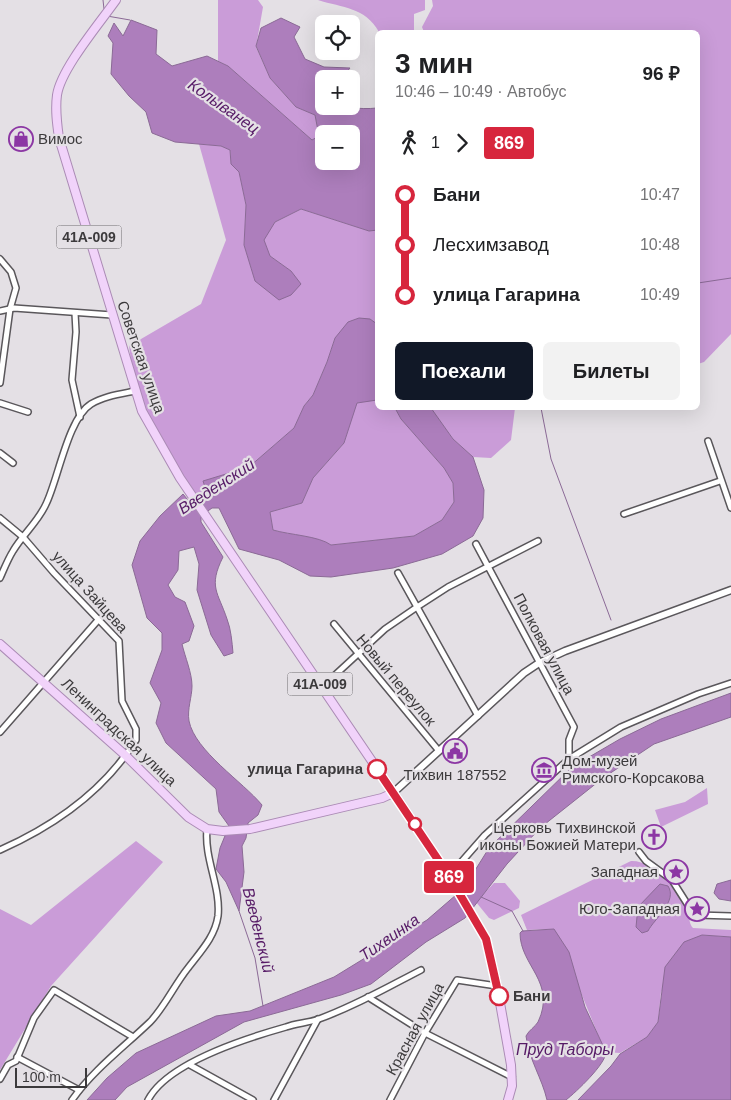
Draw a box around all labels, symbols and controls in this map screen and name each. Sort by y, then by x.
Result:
map controls [315,15,360,170]
button: locate [315,15,360,60]
text: 3 мин [395,48,473,79]
text: 96 ₽ [643,63,680,84]
button: + [315,70,360,115]
water label: Колыванец [185,76,262,137]
text: 10:46 – 10:49 · Автобус [395,83,567,100]
button: − [315,125,360,170]
shop icon: Вимос [8,126,34,152]
icon: walk [395,129,423,157]
icon: forward [448,129,476,157]
place label: Вимос [38,130,83,147]
text: 869 [494,133,524,153]
text: 1 [431,134,440,151]
text: Бани [433,184,480,205]
text: 10:47 [640,186,680,203]
road number: 41А-009 [56,226,122,248]
text: Лесхимзавод [433,234,549,255]
text: 10:48 [640,236,680,253]
text: улица Гагарина [433,284,580,305]
text: 10:49 [640,286,680,303]
street label: Советская улица [114,298,169,416]
button: Поехали [395,342,533,400]
button: Билеты [543,342,680,400]
water label: Введенский [175,455,258,517]
street label: улица Зайцева [49,547,132,637]
street label: Полковая улица [511,590,579,698]
street label: Новый переулок [353,630,440,729]
road number: 41А-009 [288,672,352,696]
street label: Ленинградская улица [59,674,181,790]
public building icon: Тихвин 187552 [442,738,468,764]
place label: Дом-музей Римского-Корсакова [562,752,705,786]
museum icon: Дом-музей Римского-Корсакова [531,757,557,783]
marker: улица Гагарина [367,759,387,779]
place label: улица Гагарина [247,760,364,777]
place label: Тихвин 187552 [403,766,507,783]
unlabelled marker [408,817,422,831]
place label: Церковь Тихвинской иконы Божией Матери [480,819,636,853]
church icon: Церковь Тихвинской иконы Божией Матери [641,824,667,850]
place icon: Западная [663,859,689,885]
line badge: 869 [420,861,478,893]
place label: Западная [591,863,658,880]
text: 869 [434,867,464,887]
water label: Введенский [240,886,277,975]
place icon: Юго-Западная [684,896,710,922]
place label: Юго-Западная [579,900,680,917]
water label: Тихвинка [356,911,422,964]
street label: Красная улица [382,979,447,1078]
marker: Бани [489,986,509,1006]
place label: Бани [513,987,550,1004]
water label: Пруд Таборы [516,1041,614,1058]
scale bar [15,1065,88,1088]
text: 100 m [22,1069,61,1085]

